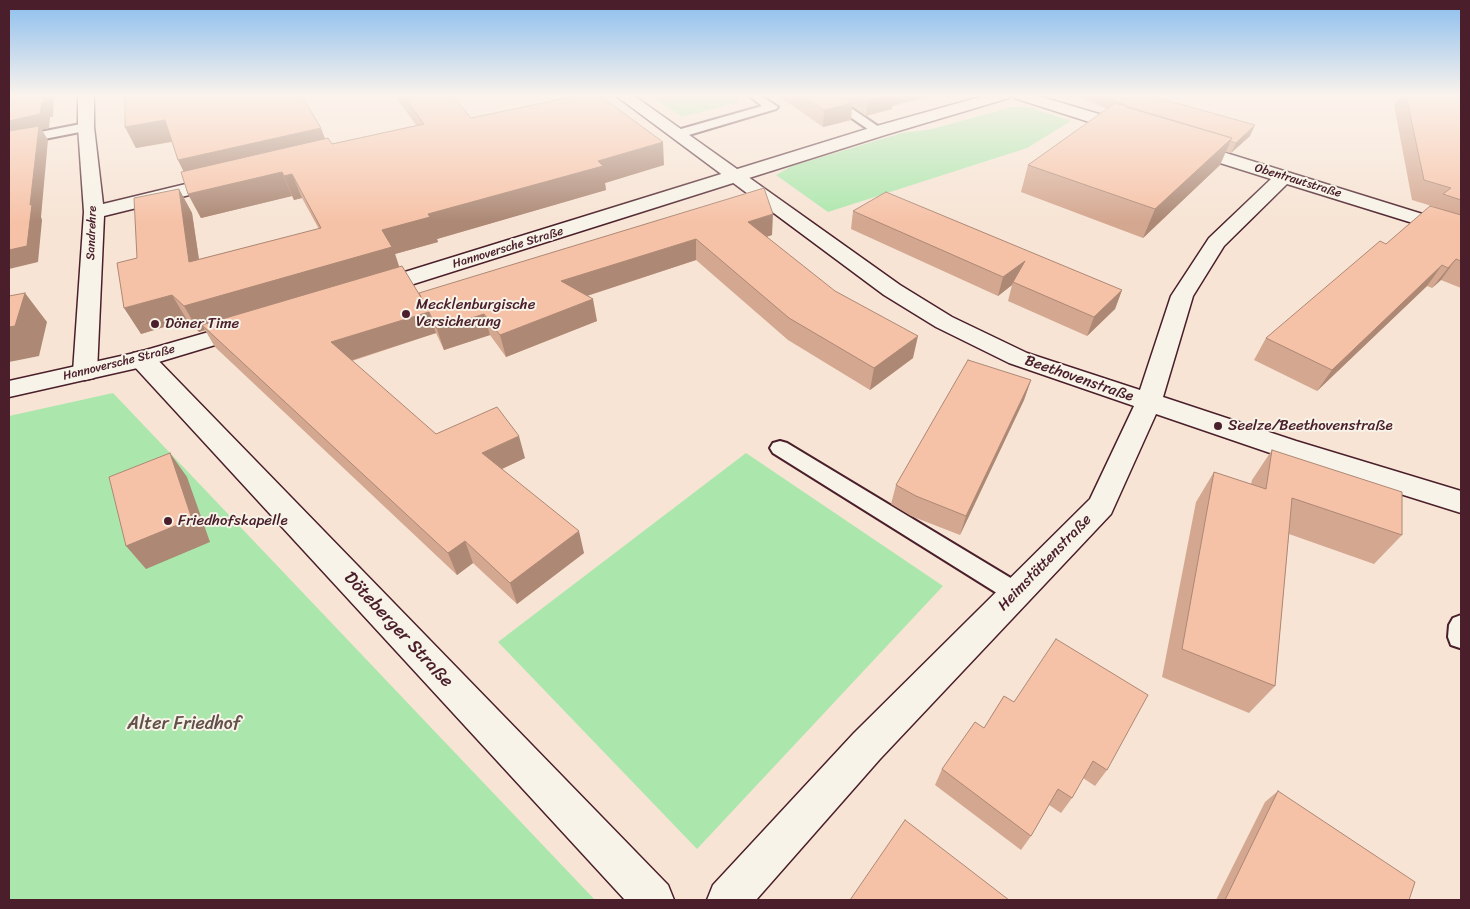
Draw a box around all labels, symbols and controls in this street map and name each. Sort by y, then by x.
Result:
street label: Obentrautstraße [1253,161,1343,201]
street label: Sandrehre [84,206,100,260]
street label: Hannoversche Straße [451,224,565,272]
place label: Mecklenburgische Versicherung [416,296,535,331]
marker: Mecklenburgische Versicherung [400,308,412,320]
place label: Döner Time [165,315,239,333]
marker: Döner Time [149,318,161,330]
street label: Hannoversche Straße [61,342,177,384]
street label: Beethovenstraße [1022,352,1136,406]
place label: Seelze/Beethovenstraße [1228,417,1393,435]
marker: Seelze/Beethovenstraße [1212,420,1224,432]
street label: Heimstättenstraße [994,511,1096,615]
place label: Friedhofskapelle [178,512,288,530]
marker: Friedhofskapelle [162,515,174,527]
street label: Döteberger Straße [339,568,457,692]
park label: Alter Friedhof [127,713,241,735]

